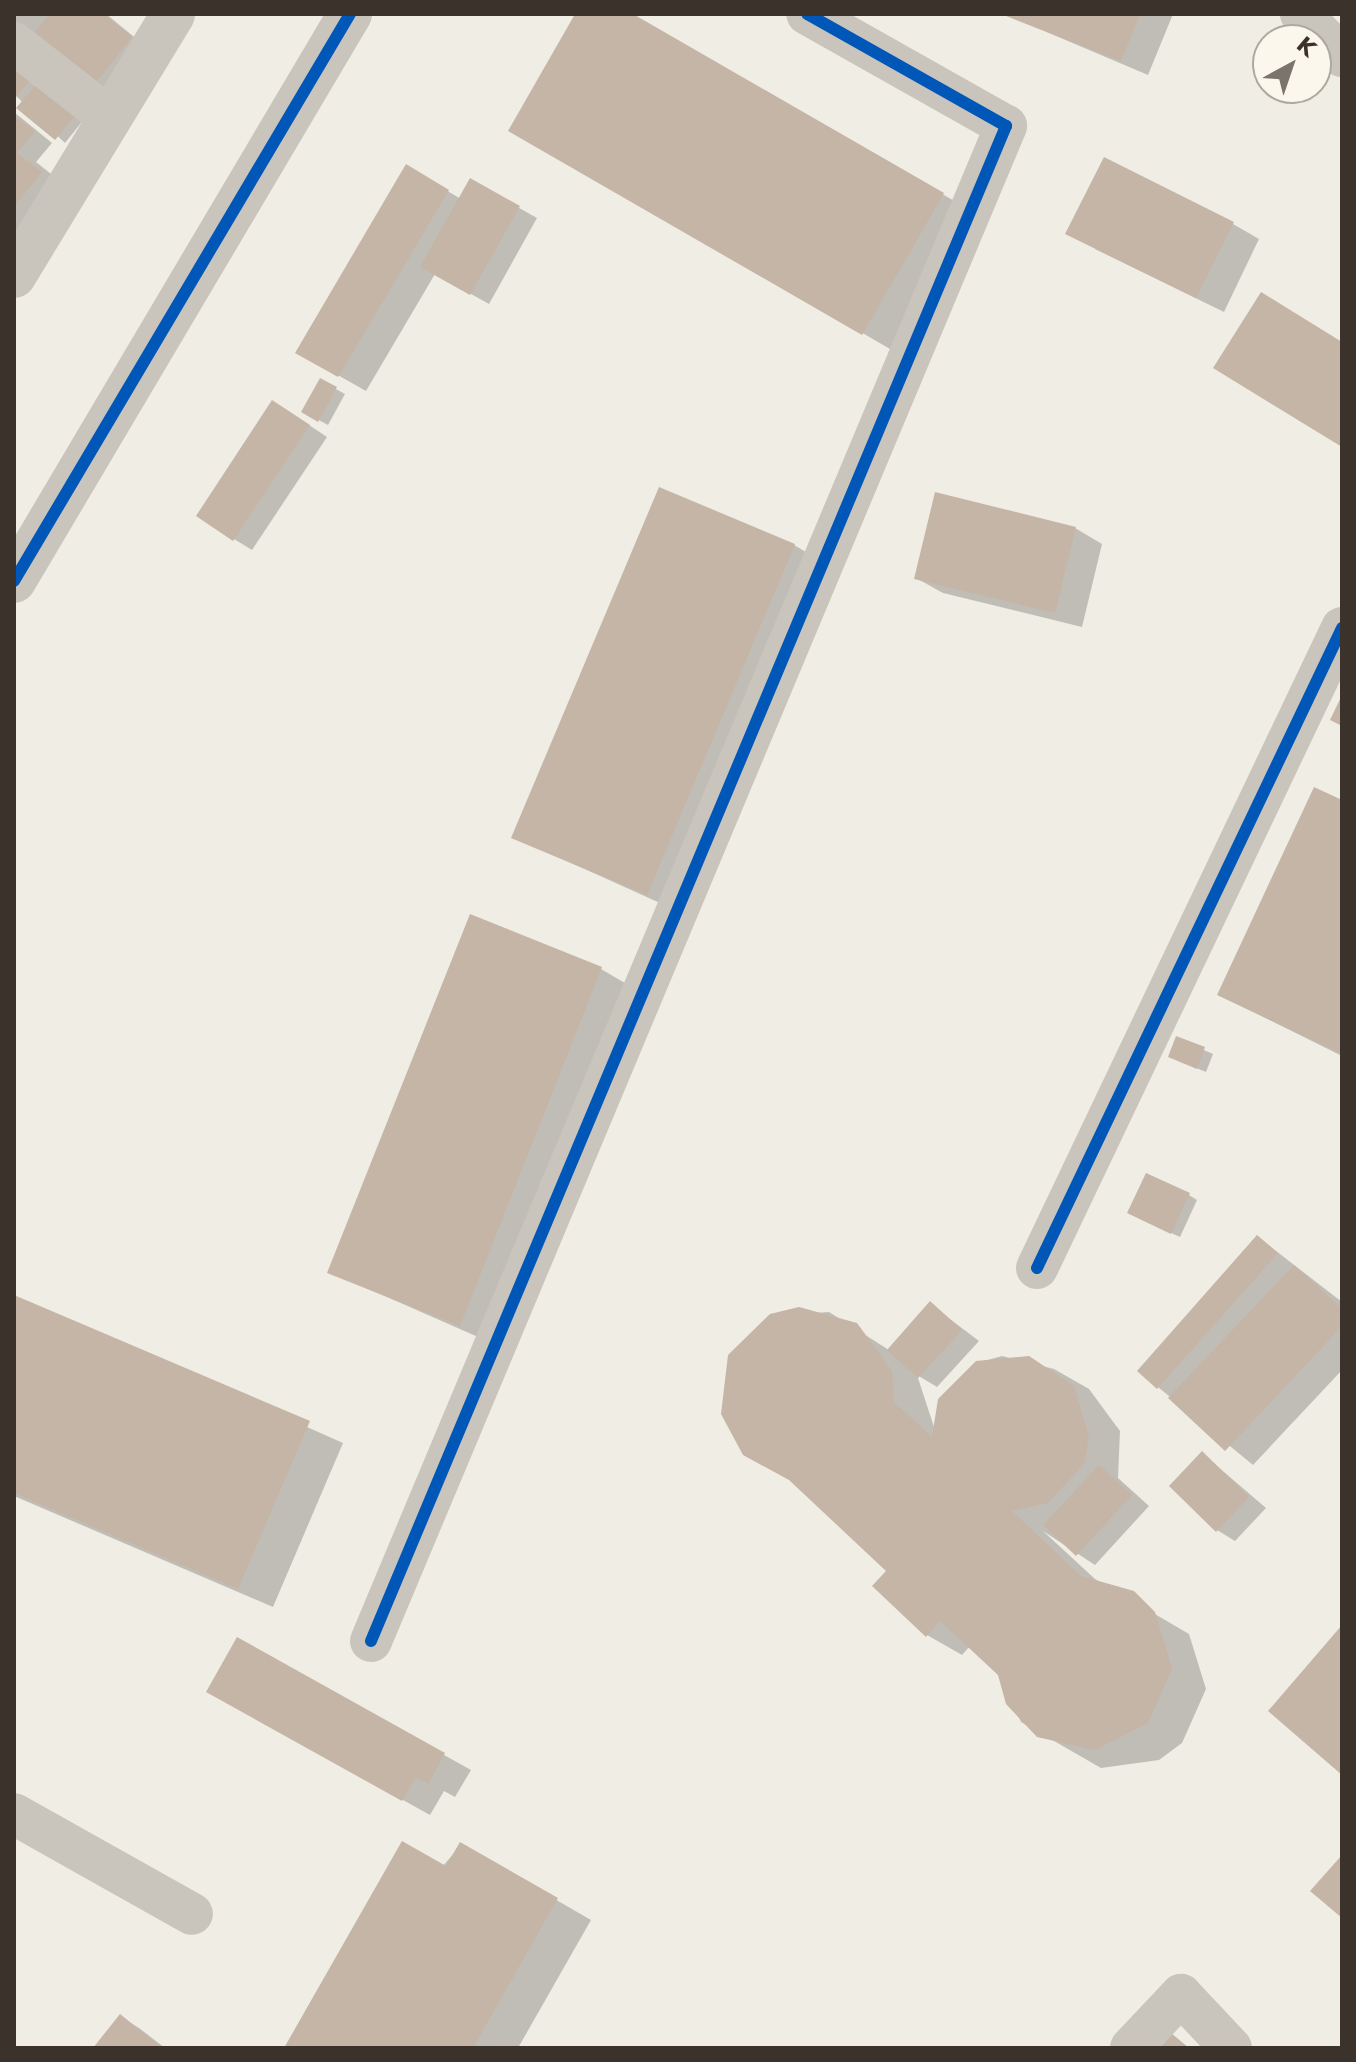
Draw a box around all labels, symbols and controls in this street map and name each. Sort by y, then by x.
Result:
north arrow [1252,24,1332,104]
text: K [1292,32,1321,62]

